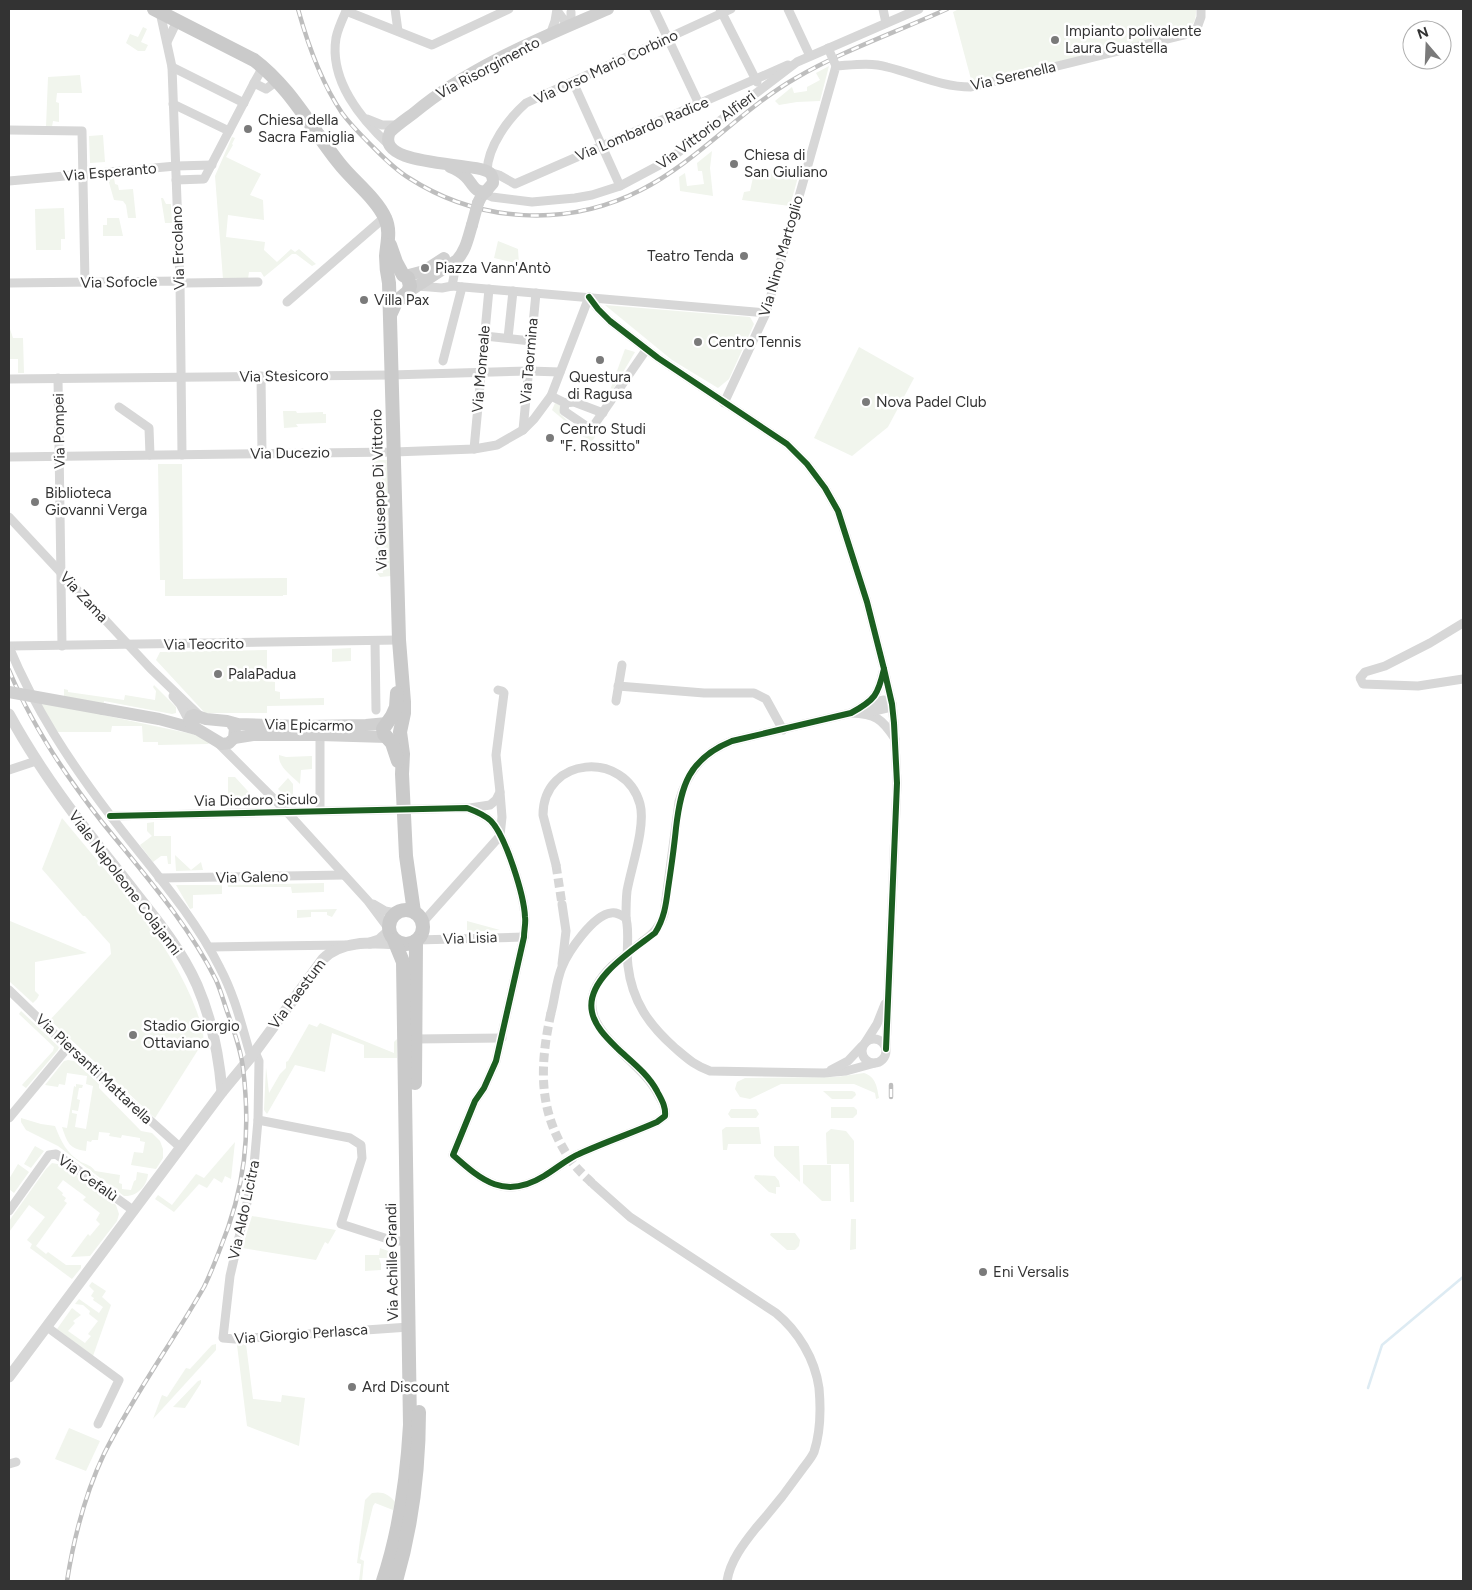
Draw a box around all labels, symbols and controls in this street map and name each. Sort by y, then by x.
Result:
north arrow [1402,20,1452,70]
place label: Impianto polivalente Laura Guastella [1065,22,1202,57]
text: N [1415,23,1431,43]
street label: Via Orso Mario Corbino [531,26,681,108]
street label: Via Risorgimento [433,33,543,103]
marker: Impianto polivalente Laura Guastella [1049,34,1061,46]
street label: Via Serenella [969,57,1057,95]
street label: Via Vittorio Alfieri [653,87,759,173]
street label: Via Lombardo Radice [573,93,711,165]
place label: Chiesa della Sacra Famiglia [258,111,355,146]
marker: Chiesa della Sacra Famiglia [242,123,254,135]
place label: Chiesa di San Giuliano [744,146,828,181]
marker: Chiesa di San Giuliano [728,158,740,170]
street label: Via Esperanto [63,159,158,185]
street label: Via Nino Martoglio [755,193,807,319]
street label: Via Ercolano [168,205,188,290]
place label: Teatro Tenda [647,247,734,265]
marker: Teatro Tenda [738,250,750,262]
place label: Piazza Vann'Antò [435,259,551,277]
marker: Piazza Vann'Antò [419,262,431,274]
street label: Via Sofocle [80,272,158,292]
place label: Villa Pax [374,291,429,309]
marker: Villa Pax [358,294,370,306]
street label: Via Taormina [516,317,542,405]
street label: Via Monreale [468,325,494,413]
place label: Centro Tennis [708,333,801,351]
marker: Centro Tennis [692,336,704,348]
marker: Questura di Ragusa [594,354,606,366]
street label: Via Stesicoro [239,366,329,386]
place label: Questura di Ragusa [568,368,632,403]
street label: Via Pompei [49,393,69,469]
place label: Nova Padel Club [876,393,987,411]
marker: Nova Padel Club [860,396,872,408]
street label: Via Giuseppe Di Vittorio [367,408,391,571]
place label: Centro Studi "F. Rossitto" [560,420,646,455]
marker: Centro Studi "F. Rossitto" [544,432,556,444]
street label: Via Ducezio [250,443,330,463]
place label: Biblioteca Giovanni Verga [45,484,147,519]
marker: Biblioteca Giovanni Verga [29,496,41,508]
street label: Via Zama [56,568,112,626]
street label: Via Teocrito [164,634,245,654]
place label: PalaPadua [228,665,296,683]
marker: PalaPadua [212,668,224,680]
street label: Via Epicarmo [264,715,354,735]
street label: Via Diodoro Siculo [194,790,318,810]
street label: Viale Napoleone Colajanni [65,807,185,959]
street label: Via Galeno [215,867,289,887]
street label: Via Lisia [442,928,498,948]
street label: Via Paestum [265,955,329,1033]
street label: Via Piersanti Mattarella [32,1010,156,1128]
place label: Stadio Giorgio Ottaviano [143,1017,240,1052]
marker: Stadio Giorgio Ottaviano [127,1029,139,1041]
street label: Via Cefalù [55,1151,121,1205]
street label: Via Aldo Licitra [225,1159,263,1261]
street label: Via Achille Grandi [382,1203,402,1321]
place label: Eni Versalis [993,1263,1069,1281]
marker: Eni Versalis [977,1266,989,1278]
street label: Via Giorgio Perlasca [233,1320,369,1348]
place label: Ard Discount [362,1378,450,1396]
marker: Ard Discount [346,1381,358,1393]

